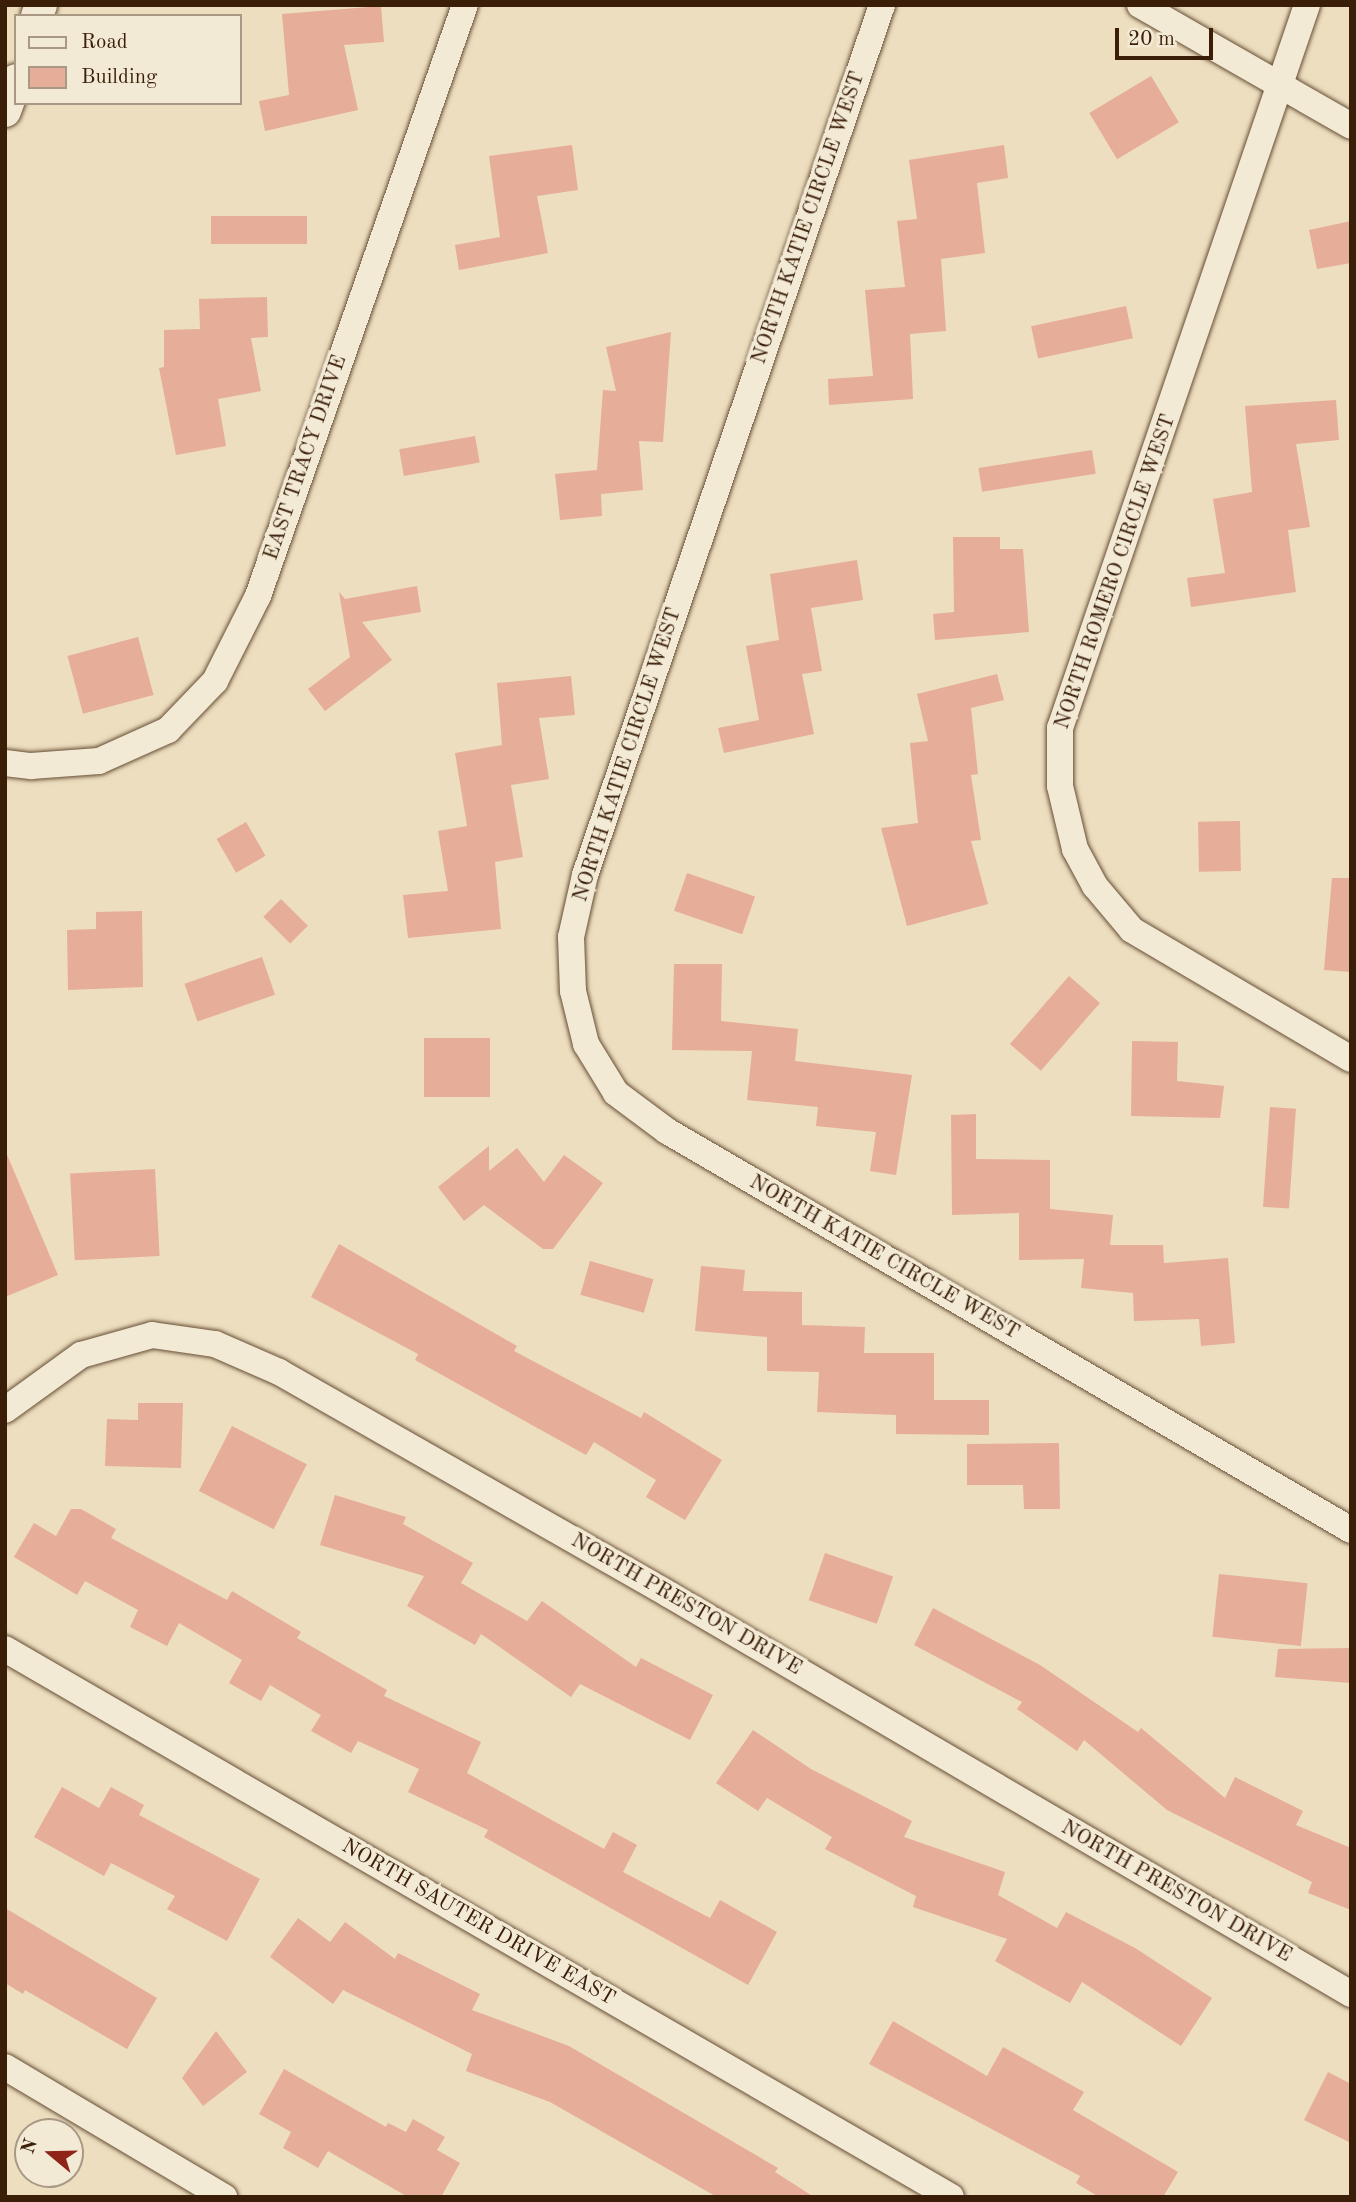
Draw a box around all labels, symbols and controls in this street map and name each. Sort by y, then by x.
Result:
legend [14,14,242,105]
scale bar [1118,14,1216,58]
text: 20 m [1128,29,1175,50]
text: Road [81,32,128,53]
text: Building [81,67,157,88]
street label: NORTH KATIE CIRCLE WEST [747,68,871,368]
street label: EAST TRACY DRIVE [259,352,353,564]
street label: NORTH ROMERO CIRCLE WEST [1050,411,1182,733]
street label: NORTH KATIE CIRCLE WEST [568,605,688,905]
street label: NORTH KATIE CIRCLE WEST [744,1170,1024,1346]
street label: NORTH PRESTON DRIVE [566,1529,806,1681]
street label: NORTH PRESTON DRIVE [1056,1816,1296,1968]
street label: NORTH SAUTER DRIVE EAST [337,1834,619,2012]
north arrow [14,2118,84,2188]
text: N [19,2137,42,2157]

